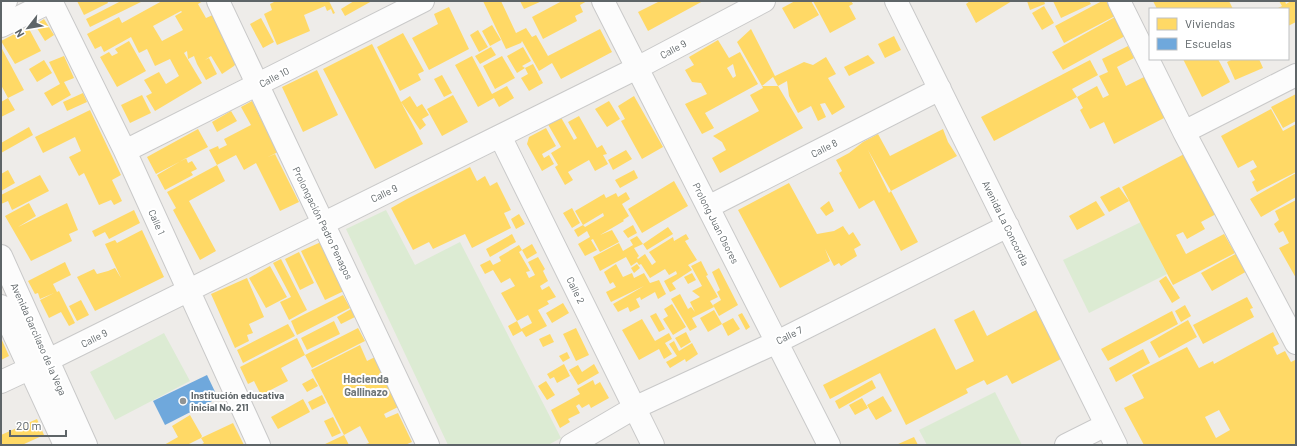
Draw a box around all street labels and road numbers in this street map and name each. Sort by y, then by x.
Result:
street label: Calle 9 [658,37,688,61]
street label: Calle 10 [257,64,291,90]
street label: Calle 8 [809,136,839,160]
street label: Prolongación Pedro Penagos [290,165,356,281]
street label: Avenida La Concordia [980,178,1032,268]
street label: Calle 9 [369,181,399,205]
street label: Prolong Juan Osores [690,181,742,266]
street label: Calle 1 [146,207,168,237]
street label: Calle 2 [564,275,588,305]
street label: Avenida Garcilaso de la Vega [9,281,69,397]
street label: Calle 7 [774,323,804,346]
street label: Calle 9 [79,326,109,350]

